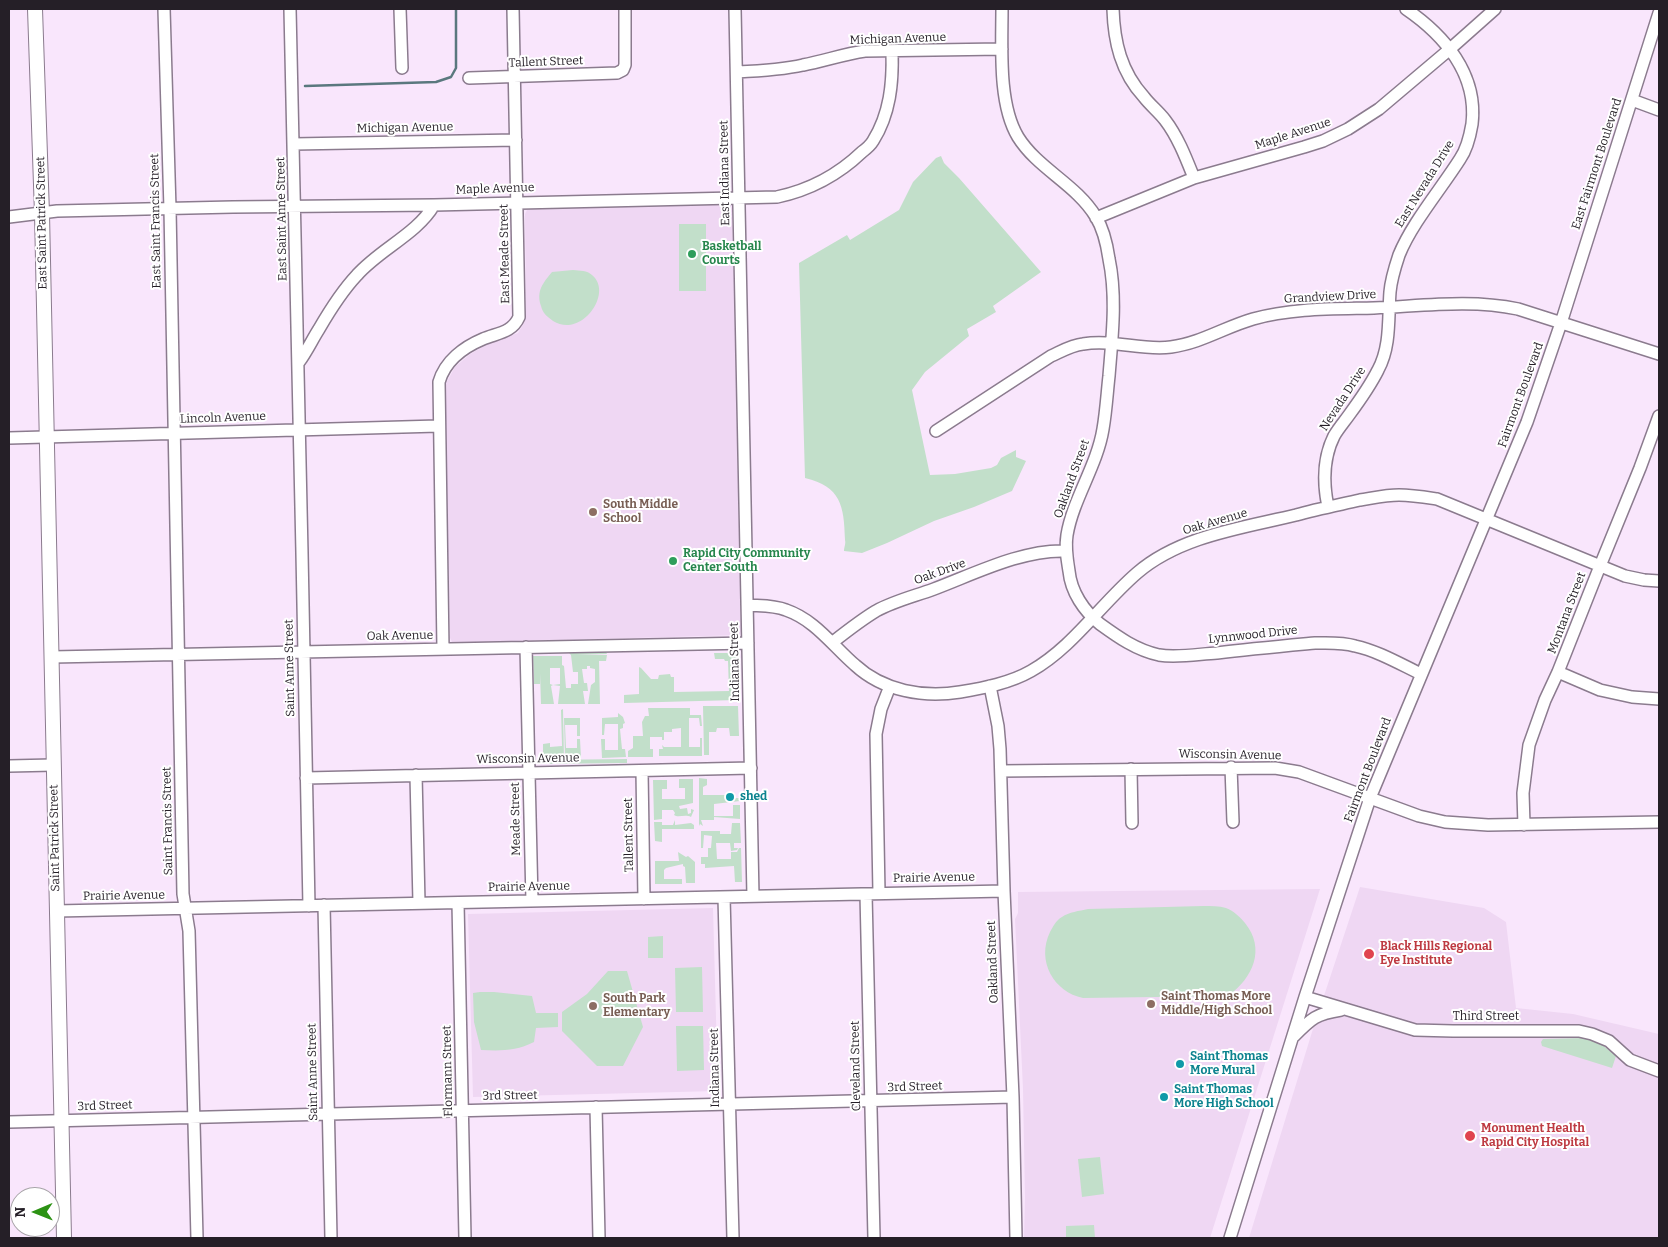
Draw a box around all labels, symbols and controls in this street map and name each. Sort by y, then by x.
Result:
street label: Michigan Avenue [849,30,947,48]
street label: Tallent Street [508,54,584,70]
street label: East Fairmont Boulevard [1569,97,1625,231]
street label: Maple Avenue [1253,115,1333,153]
street label: Michigan Avenue [357,120,453,136]
street label: East Indiana Street [717,120,733,226]
street label: East Nevada Drive [1392,138,1458,230]
street label: East Saint Francis Street [148,153,164,289]
street label: East Saint Patrick Street [34,156,50,290]
street label: East Saint Anne Street [274,157,290,281]
street label: Maple Avenue [455,180,535,198]
street label: East Meade Street [497,204,513,304]
place label: Basketball Courts [702,240,762,268]
marker: Basketball Courts [686,248,698,260]
street label: Grandview Drive [1283,287,1377,307]
street label: Fairmont Boulevard [1495,340,1547,450]
street label: Nevada Drive [1317,364,1369,434]
street label: Lincoln Avenue [180,409,266,427]
street label: Oakland Street [1051,438,1093,520]
place label: South Middle School [603,498,678,526]
marker: South Middle School [587,506,599,518]
street label: Oak Avenue [1181,506,1249,538]
place label: Rapid City Community Center South [683,547,810,575]
marker: Rapid City Community Center South [667,555,679,567]
street label: Oak Drive [912,556,968,588]
street label: Montana Street [1545,570,1589,656]
street label: Saint Anne Street [282,619,298,717]
street label: Indiana Street [727,622,743,702]
street label: Lynnwood Drive [1208,623,1298,647]
street label: Oak Avenue [367,628,433,644]
street label: Fairmont Boulevard [1341,716,1395,824]
street label: Wisconsin Avenue [1178,747,1282,763]
street label: Wisconsin Avenue [476,751,580,767]
street label: Saint Francis Street [160,767,176,875]
street label: Meade Street [508,782,524,856]
street label: Saint Patrick Street [47,784,63,892]
place label: shed [740,790,767,804]
marker: shed [724,791,736,803]
street label: Tallent Street [621,798,637,872]
street label: Prairie Avenue [893,870,975,886]
street label: Prairie Avenue [488,879,570,895]
street label: Prairie Avenue [83,888,165,904]
street label: Oakland Street [984,920,1002,1004]
place label: Black Hills Regional Eye Institute [1380,940,1492,968]
marker: Black Hills Regional Eye Institute [1362,947,1376,961]
place label: Saint Thomas More Middle/High School [1161,990,1272,1018]
place label: South Park Elementary [603,992,670,1020]
marker: Saint Thomas More Middle/High School [1145,998,1157,1010]
marker: South Park Elementary [587,1000,599,1012]
street label: Third Street [1453,1010,1519,1024]
street label: Cleveland Street [848,1021,864,1111]
street label: Saint Anne Street [305,1023,321,1121]
street label: Flormann Street [440,1025,456,1117]
street label: Indiana Street [707,1028,723,1108]
place label: Saint Thomas More Mural [1190,1050,1268,1078]
marker: Saint Thomas More Mural [1174,1058,1186,1070]
street label: 3rd Street [887,1079,943,1095]
place label: Saint Thomas More High School [1174,1083,1274,1111]
street label: 3rd Street [482,1088,538,1104]
marker: Saint Thomas More High School [1158,1091,1170,1103]
street label: 3rd Street [77,1098,133,1114]
place label: Monument Health Rapid City Hospital [1481,1122,1589,1150]
marker: Monument Health Rapid City Hospital [1463,1129,1477,1143]
north arrow [10,1187,60,1237]
text: N [12,1207,29,1218]

